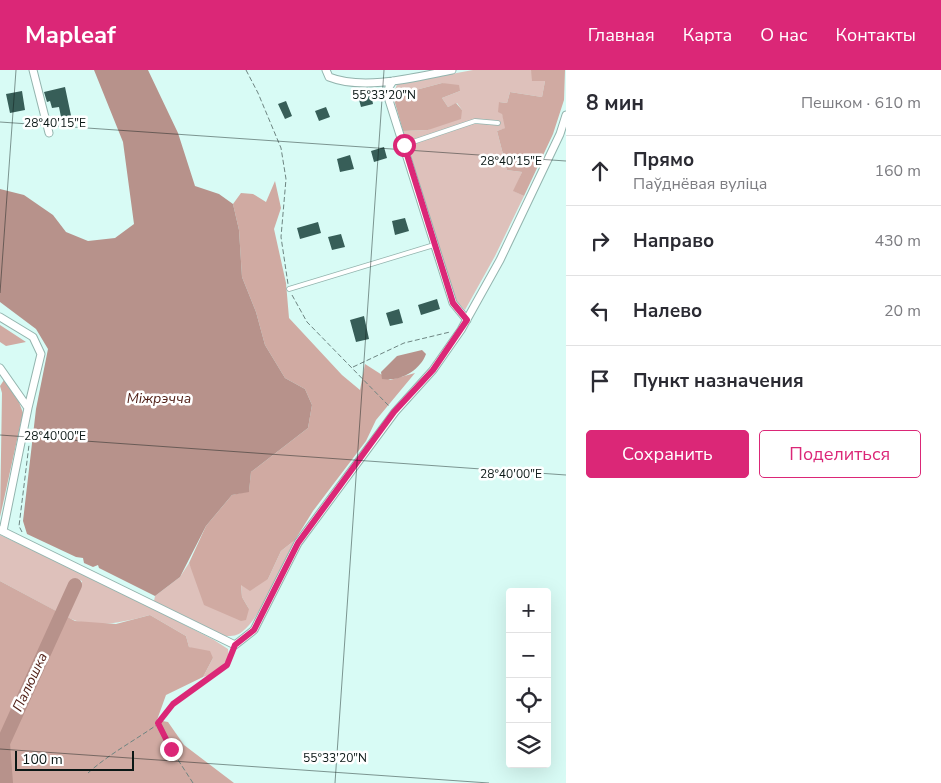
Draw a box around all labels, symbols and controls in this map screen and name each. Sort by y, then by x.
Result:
text: Mapleaf [25,19,116,51]
text: Главная [588,23,655,47]
text: Карта [683,23,732,47]
text: О нас [760,23,808,47]
text: Контакты [836,23,916,47]
text: 55°33'20"N [352,87,416,103]
text: 8 мин [586,89,644,117]
text: Пешком · 610 m [801,92,921,114]
text: 28°40'15"E [24,115,86,131]
route start [393,134,416,157]
text: Прямо [633,147,694,173]
text: 28°40'15"E [480,153,542,169]
icon: ahead [586,157,614,185]
text: 160 m [874,160,921,182]
text: Паўднёвая вуліца [633,173,767,195]
icon: right [586,227,614,255]
text: Направо [633,228,714,254]
text: 430 m [874,230,921,252]
icon: left [586,297,614,325]
text: Налево [633,298,702,324]
text: 20 m [884,300,921,322]
icon: arrive [586,367,614,395]
text: Пункт назначения [633,368,804,394]
water label: Міжрэчча [127,389,191,408]
text: 28°40'00"E [24,428,86,444]
button: Сохранить [586,430,749,478]
button: Поделиться [759,430,921,478]
text: 28°40'00"E [480,466,542,482]
map controls [506,588,551,768]
button: + [506,588,551,633]
button: − [506,633,551,678]
water label: Палюшка [8,649,52,715]
button: locate [506,678,551,723]
button: layers [506,723,551,768]
route end [160,738,183,761]
scale bar [15,748,134,771]
text: 100 m [22,750,63,769]
text: 55°33'20"N [303,750,367,766]

